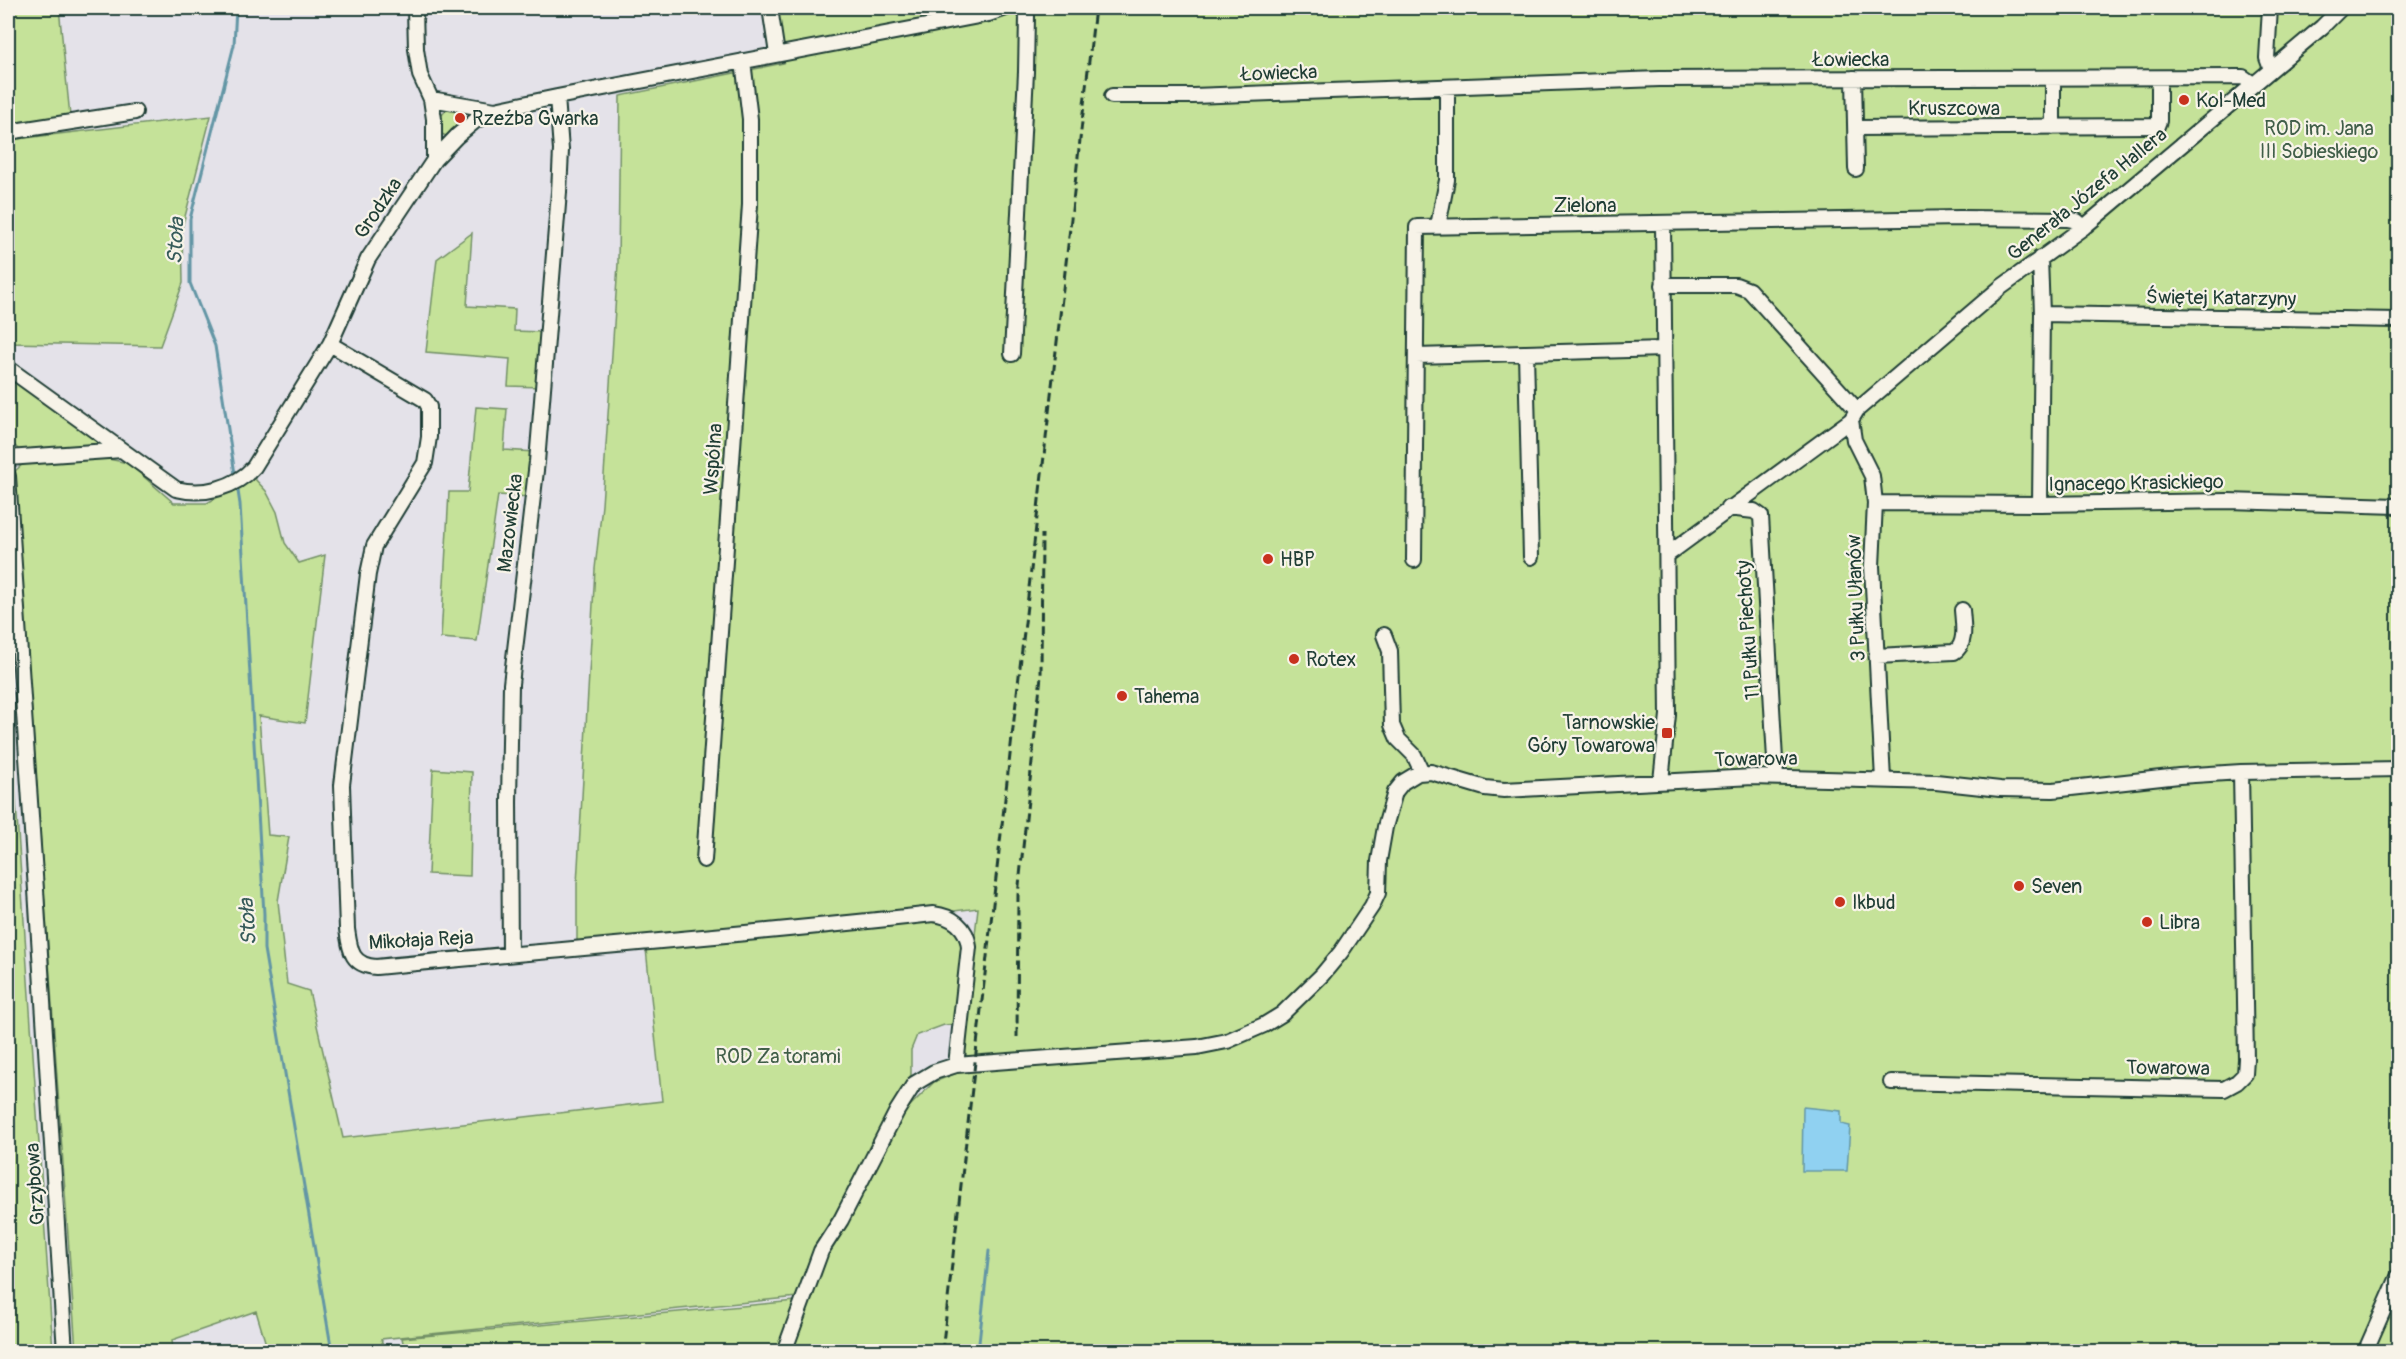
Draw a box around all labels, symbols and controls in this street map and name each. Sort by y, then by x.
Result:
street label: Łowiecka [1811,47,1889,72]
street label: Łowiecka [1238,59,1318,87]
place label: Kol-Med [2196,88,2266,113]
marker: Kol-Med [2177,93,2191,107]
street label: Kruszcowa [1908,96,2000,121]
place label: Rzeźba Gwarka [472,106,599,131]
marker: Rzeźba Gwarka [453,111,467,125]
park label: ROD im. Jana III Sobieskiego [2260,116,2378,164]
street label: Generała Józefa Hallera [2002,122,2172,266]
street label: Grodzka [348,173,408,243]
street label: Zielona [1554,193,1616,218]
water label: Stoła [161,216,191,265]
street label: Świętej Katarzyny [2146,284,2297,312]
street label: Wspólna [698,422,728,496]
street label: Ignacego Krasickiego [2048,469,2224,497]
street label: Mazowiecka [492,472,528,574]
street label: 3 Pułku Ułanów [1841,534,1871,662]
place label: HBP [1280,547,1315,572]
marker: HBP [1261,552,1275,566]
street label: 11 Pułku Piechoty [1731,559,1765,701]
place label: Rotex [1306,647,1356,672]
marker: Rotex [1287,652,1301,666]
place label: Tahema [1134,684,1199,709]
marker: Tahema [1115,689,1129,703]
place label: Tarnowskie Góry Towarowa [1527,710,1655,758]
marker: Tarnowskie Góry Towarowa [1660,726,1674,740]
street label: Towarowa [1714,746,1798,772]
place label: Seven [2031,874,2082,899]
marker: Seven [2012,879,2026,893]
place label: Ikbud [1852,890,1896,915]
marker: Ikbud [1833,895,1847,909]
water label: Stoła [233,896,263,946]
place label: Libra [2159,910,2200,935]
marker: Libra [2140,915,2154,929]
street label: Mikołaja Reja [368,925,474,955]
park label: ROD Za torami [716,1044,841,1069]
street label: Towarowa [2126,1055,2210,1081]
street label: Grzybowa [20,1142,50,1226]

